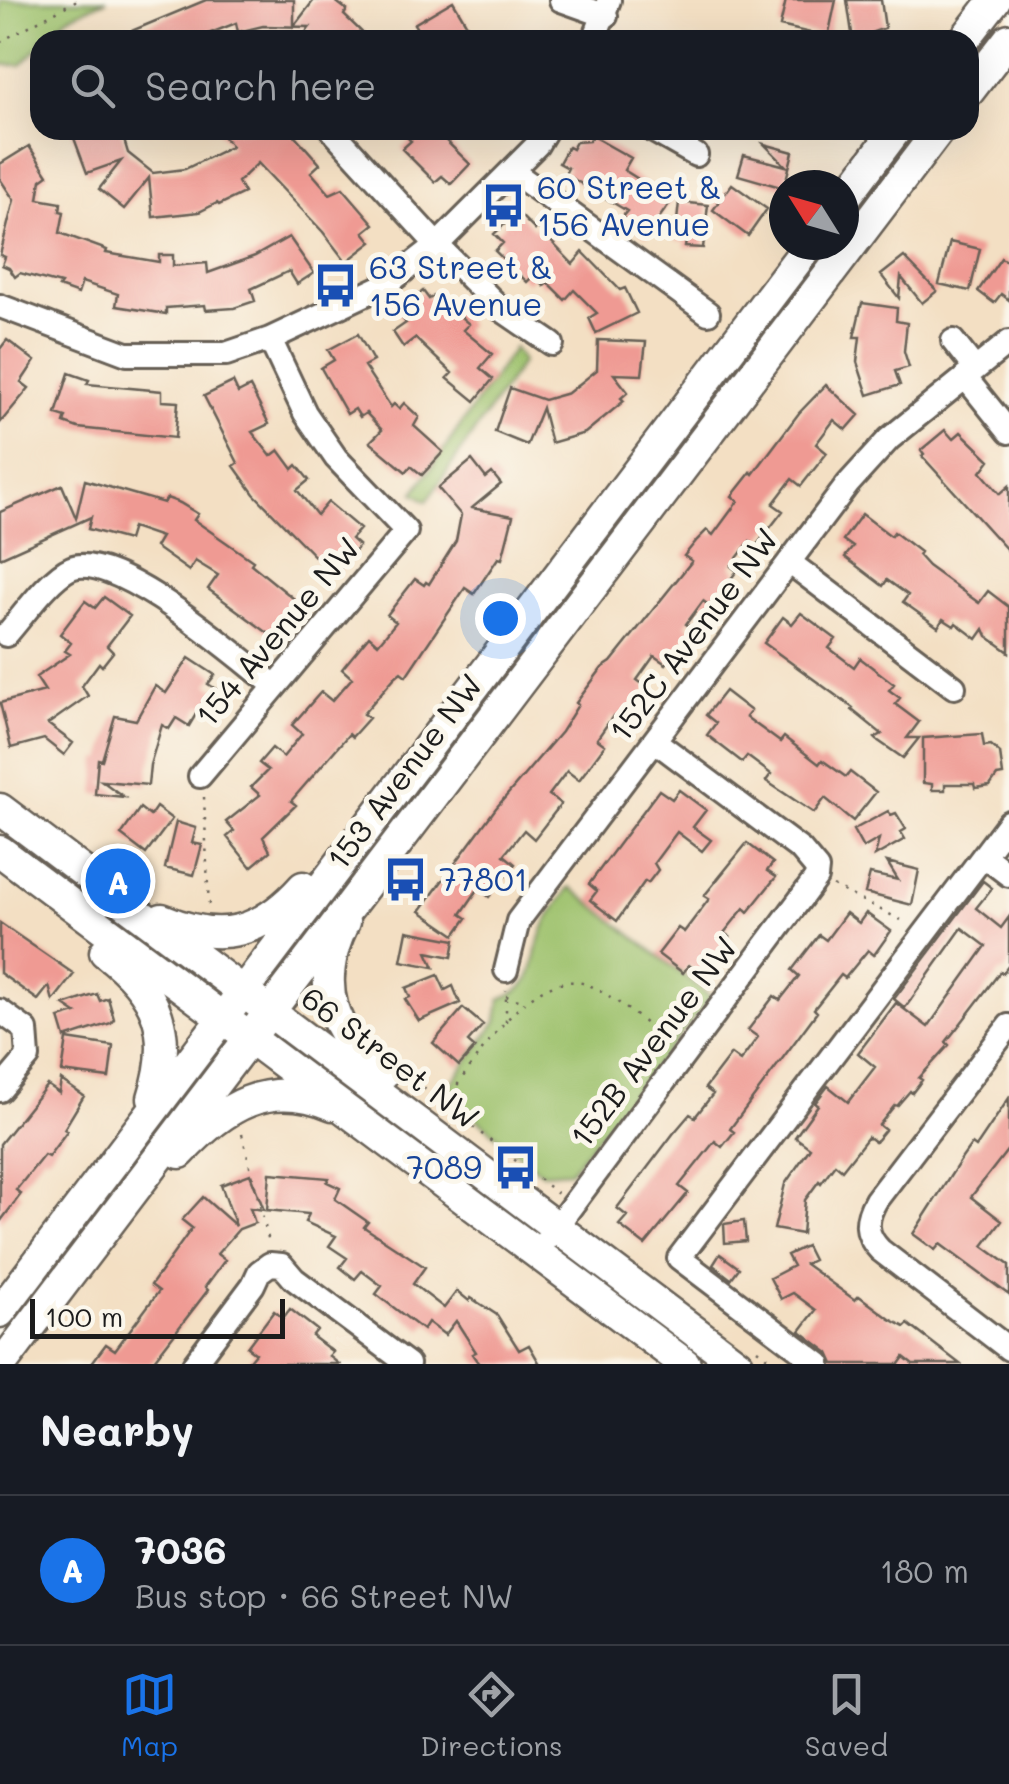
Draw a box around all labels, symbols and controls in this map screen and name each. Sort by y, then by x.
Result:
search box [30,30,979,140]
icon: search [65,58,120,113]
text: Search here [145,60,376,110]
place label: 60 Street & 156 Avenue [537,165,722,244]
north arrow [769,170,859,260]
bus stop icon: 60 Street & 156 Avenue [480,182,528,230]
place label: 63 Street & 156 Avenue [369,245,553,324]
bus stop icon: 63 Street & 156 Avenue [312,262,360,310]
street label: 152C Avenue NW [598,519,786,749]
street label: 154 Avenue NW [185,527,368,734]
your location [475,593,526,644]
street label: 153 Avenue NW [316,664,491,877]
pin: A [86,844,150,918]
bus stop icon: 77801 [382,856,430,904]
place label: 77801 [439,857,528,899]
street label: 152B Avenue NW [559,927,745,1155]
street label: 66 Street NW [294,976,489,1137]
bus stop icon: 7089 [491,1144,539,1192]
place label: 7089 [406,1145,482,1187]
scale bar [30,1294,285,1338]
text: 100 m [45,1298,123,1334]
text: Nearby [40,1402,194,1457]
text: 7036 [135,1524,226,1574]
text: A [61,1549,84,1591]
text: 180 m [880,1549,969,1591]
text: Bus stop · 66 Street NW [135,1574,514,1616]
tab: Map [121,1667,178,1763]
tab: Directions [420,1667,563,1763]
tab: Saved [805,1667,888,1763]

